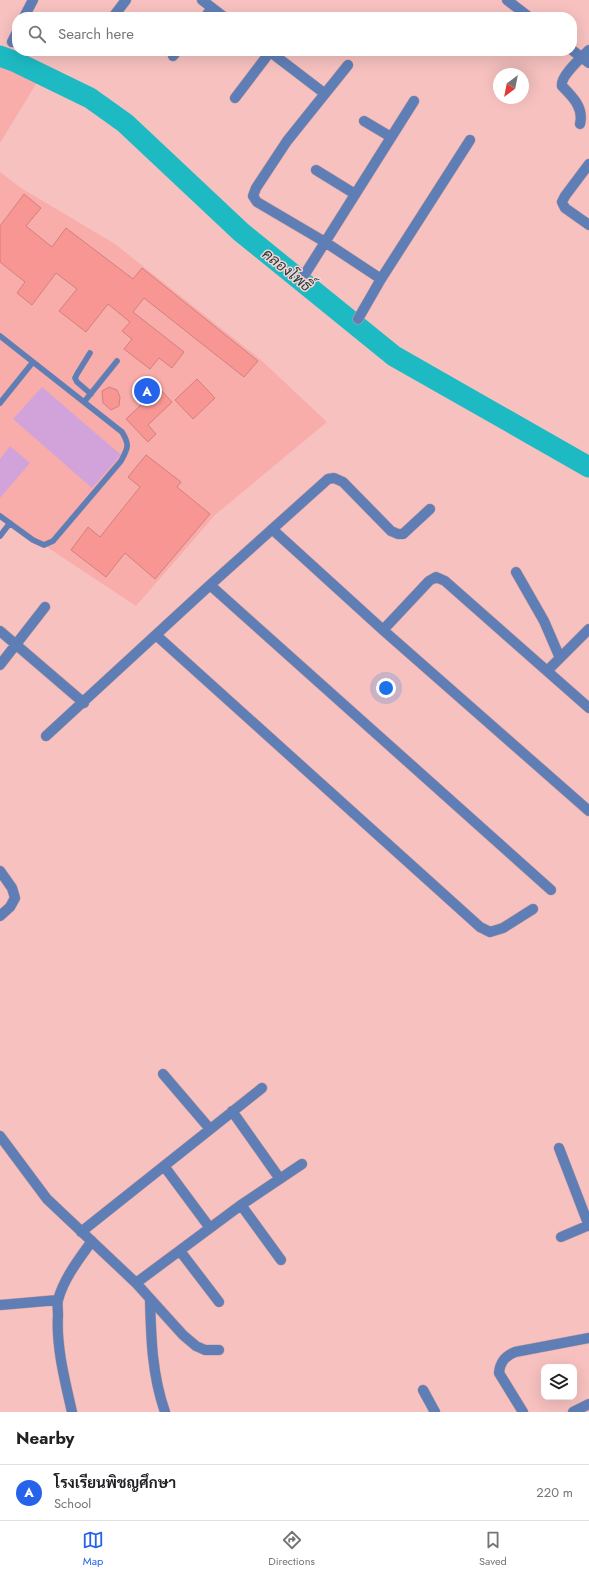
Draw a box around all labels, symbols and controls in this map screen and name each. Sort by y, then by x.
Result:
search box [12,12,577,56]
icon: search [26,23,48,45]
text: Search here [58,23,134,45]
north arrow [493,68,529,104]
water label: คลองโพธิ์ [258,240,321,299]
pin: A [134,376,160,406]
your location [376,678,396,698]
map controls [541,1364,577,1400]
button: layers [541,1364,577,1400]
text: Nearby [16,1426,74,1450]
text: โรงเรียนพิชญศึกษา [54,1472,176,1494]
text: A [24,1483,34,1502]
text: 220 m [536,1483,573,1502]
text: School [54,1494,91,1513]
tab: Map [82,1529,104,1569]
tab: Directions [268,1529,315,1569]
tab: Saved [479,1529,507,1569]

